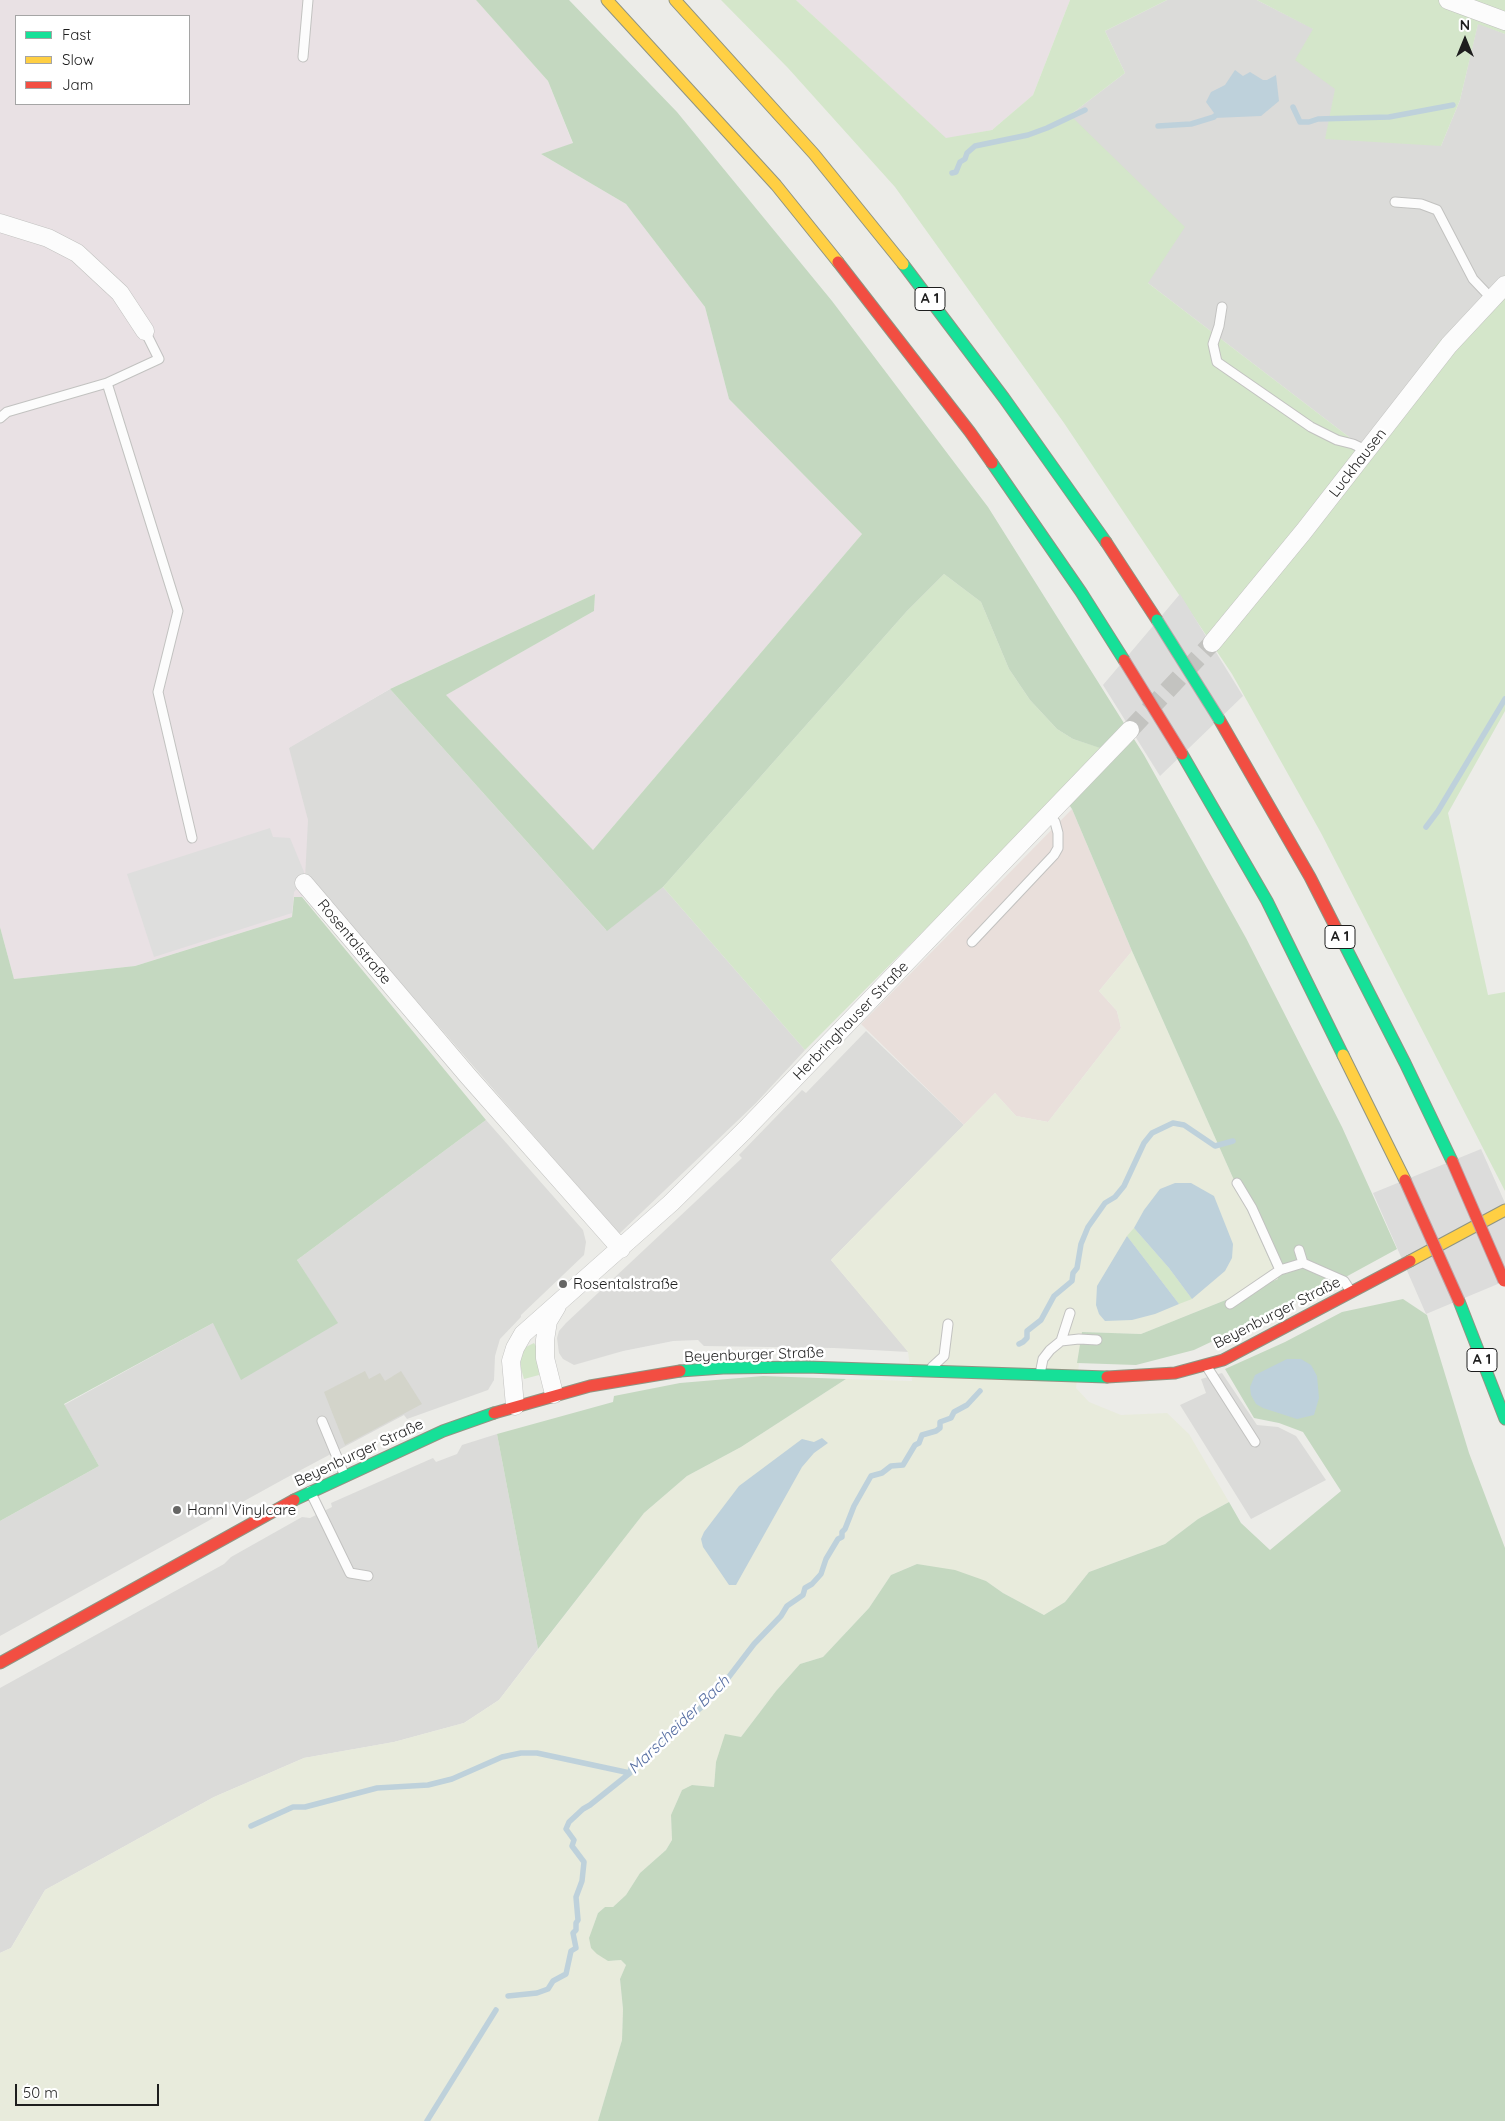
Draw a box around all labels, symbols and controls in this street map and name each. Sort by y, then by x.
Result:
legend [15,15,190,105]
north arrow [1440,15,1490,65]
text: N [1460,16,1470,34]
text: Fast [62,25,91,44]
text: Slow [62,50,94,69]
text: Jam [62,75,93,94]
road number: A 1 [915,288,945,310]
street label: Luckhausen [1326,425,1390,501]
street label: Rosentalstraße [313,896,395,988]
road number: A 1 [1325,926,1355,949]
street label: Herbringhauser Straße [790,958,912,1084]
street label: Beyenburger Straße [1211,1273,1343,1353]
place label: Rosentalstraße [573,1275,678,1293]
marker: Rosentalstraße [557,1278,569,1290]
street label: Beyenburger Straße [684,1344,824,1366]
road number: A 1 [1467,1348,1497,1372]
street label: Beyenburger Straße [292,1415,426,1491]
place label: Hannl Vinylcare [187,1501,296,1519]
marker: Hannl Vinylcare [171,1504,183,1516]
water label: Marscheider Bach [624,1672,734,1778]
scale bar [18,2074,161,2106]
text: 50 m [23,2083,58,2102]

